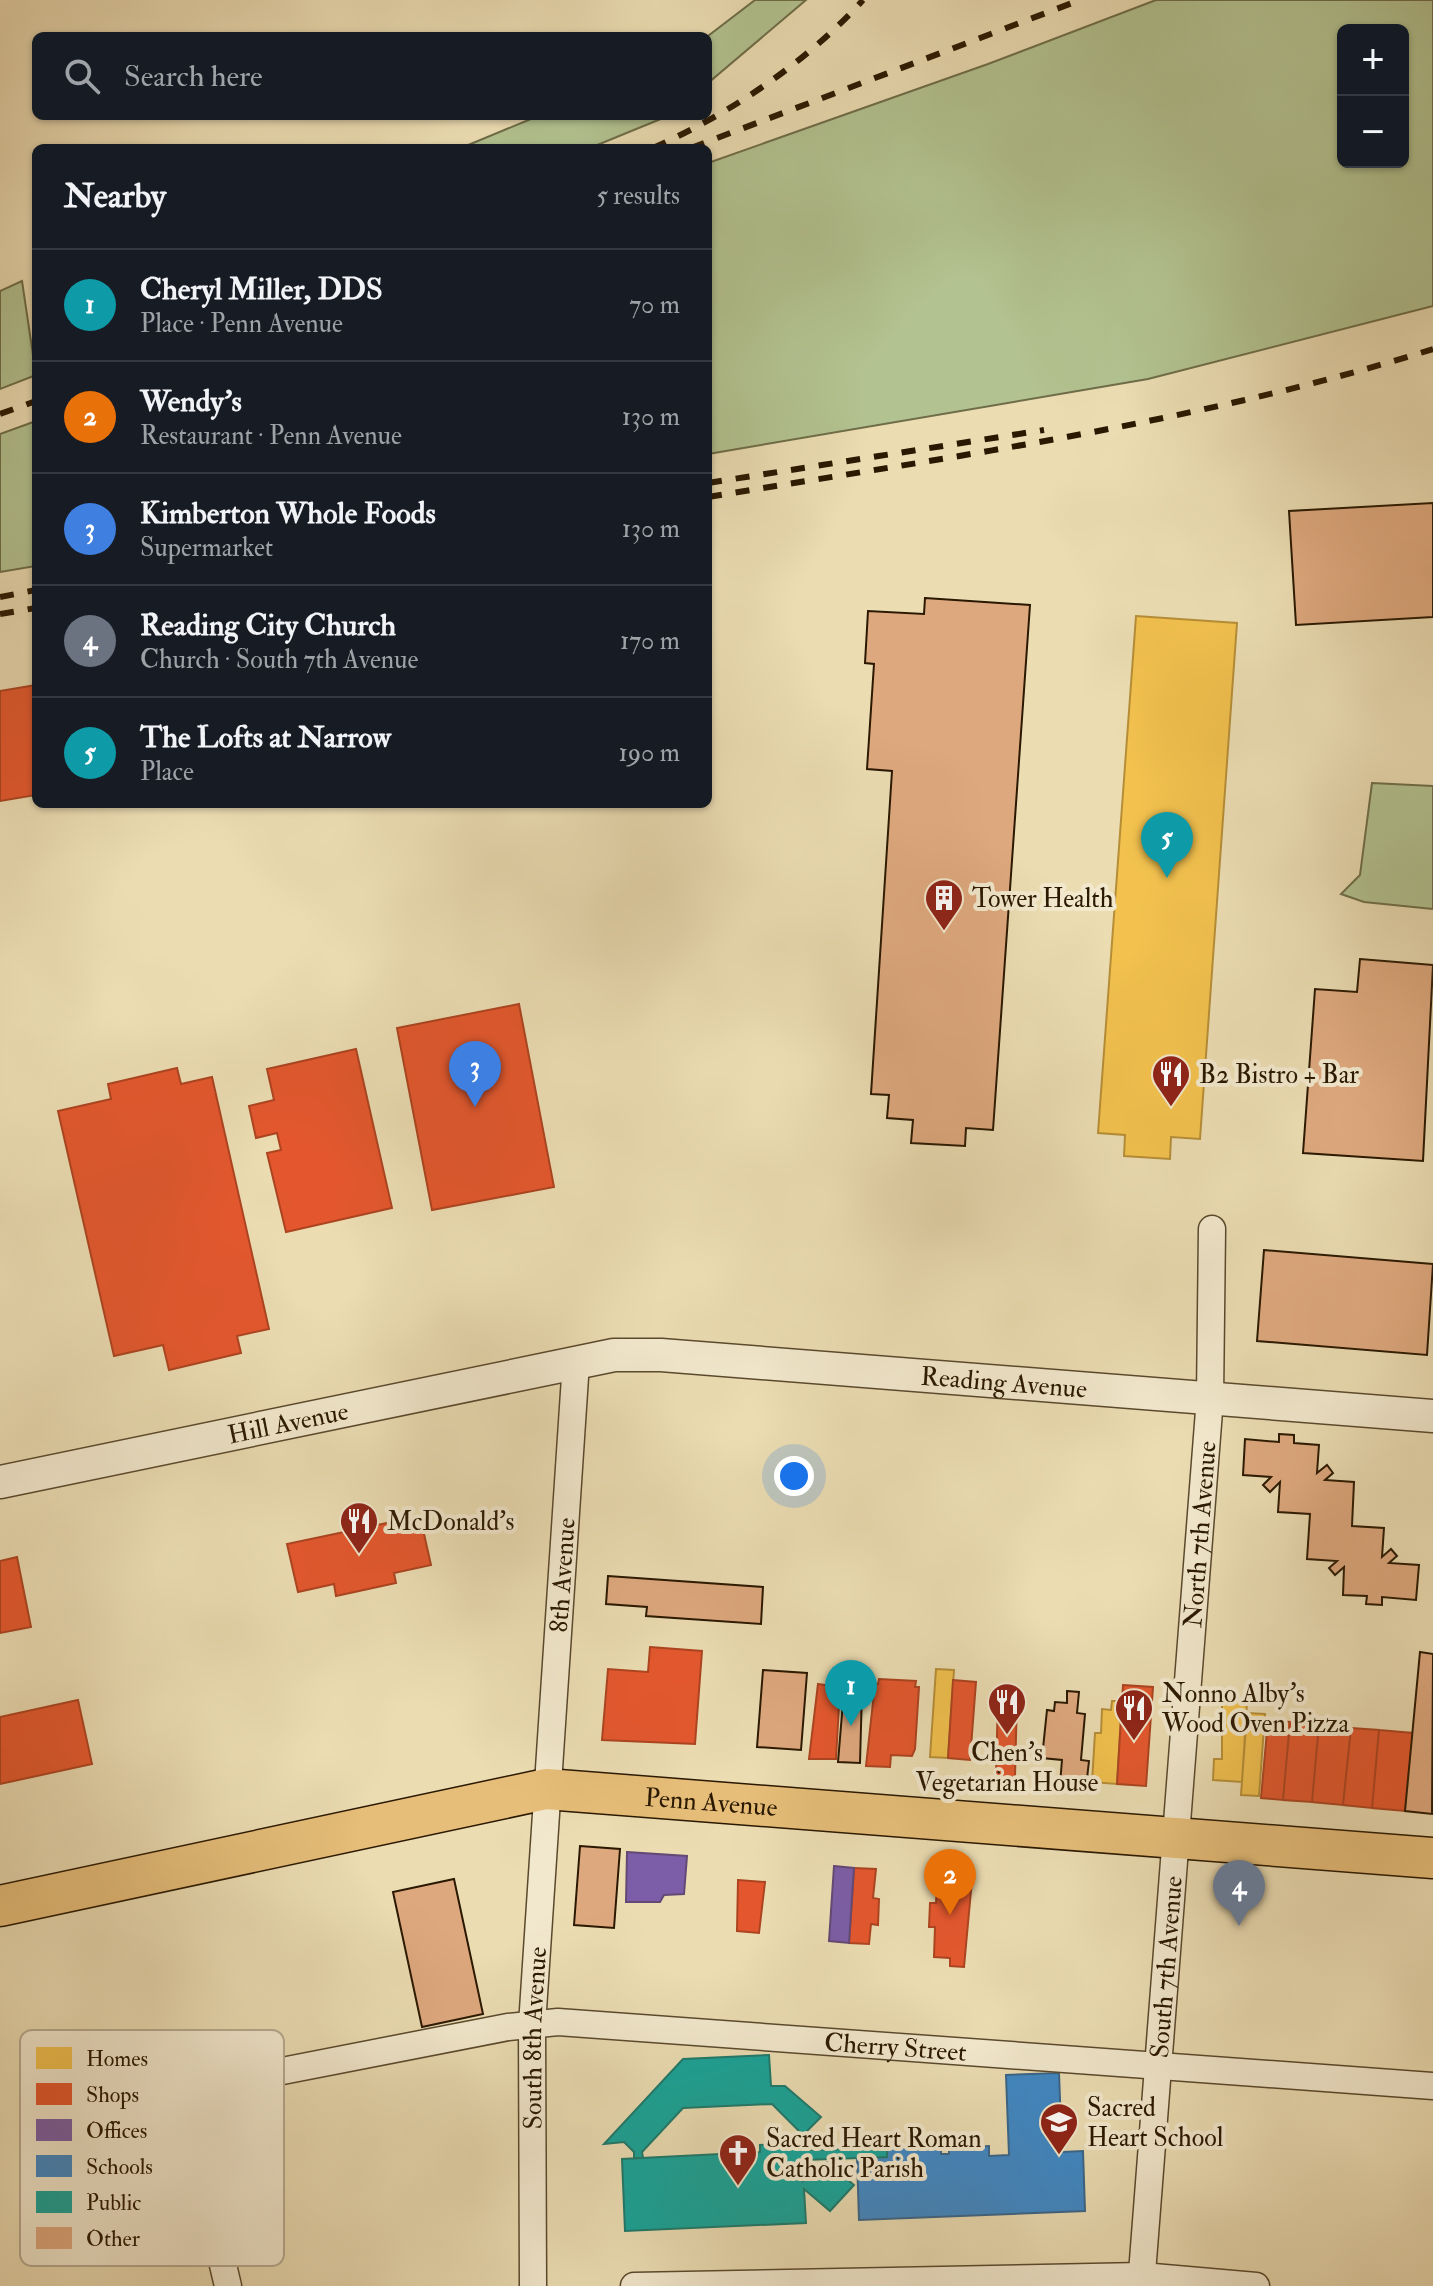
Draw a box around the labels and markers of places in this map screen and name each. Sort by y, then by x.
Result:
pin: 5 [1141,812,1193,878]
building icon: Tower Health [923,877,965,932]
place label: Tower Health [972,883,1114,915]
pin: 3 [449,1041,501,1107]
restaurant icon: B2 Bistro + Bar [1150,1053,1192,1108]
place label: B2 Bistro + Bar [1199,1059,1359,1091]
restaurant icon: McDonald's [338,1500,380,1555]
place label: McDonald's [387,1506,514,1538]
pin: 1 [825,1660,877,1726]
place label: Nonno Alby’s Wood Oven Pizza [1161,1678,1349,1740]
restaurant icon: Chen's Vegetarian House [986,1681,1028,1736]
restaurant icon: Nonno Alby’s Wood Oven Pizza [1113,1687,1155,1742]
place label: Chen's Vegetarian House [916,1737,1099,1799]
pin: 2 [924,1849,976,1915]
pin: 4 [1213,1860,1265,1926]
place label: Sacred Heart School [1087,2092,1224,2154]
school or university icon: Sacred Heart School [1038,2101,1080,2156]
place label: Sacred Heart Roman Catholic Parish [766,2123,982,2185]
church icon: Sacred Heart Roman Catholic Parish [717,2132,759,2187]

